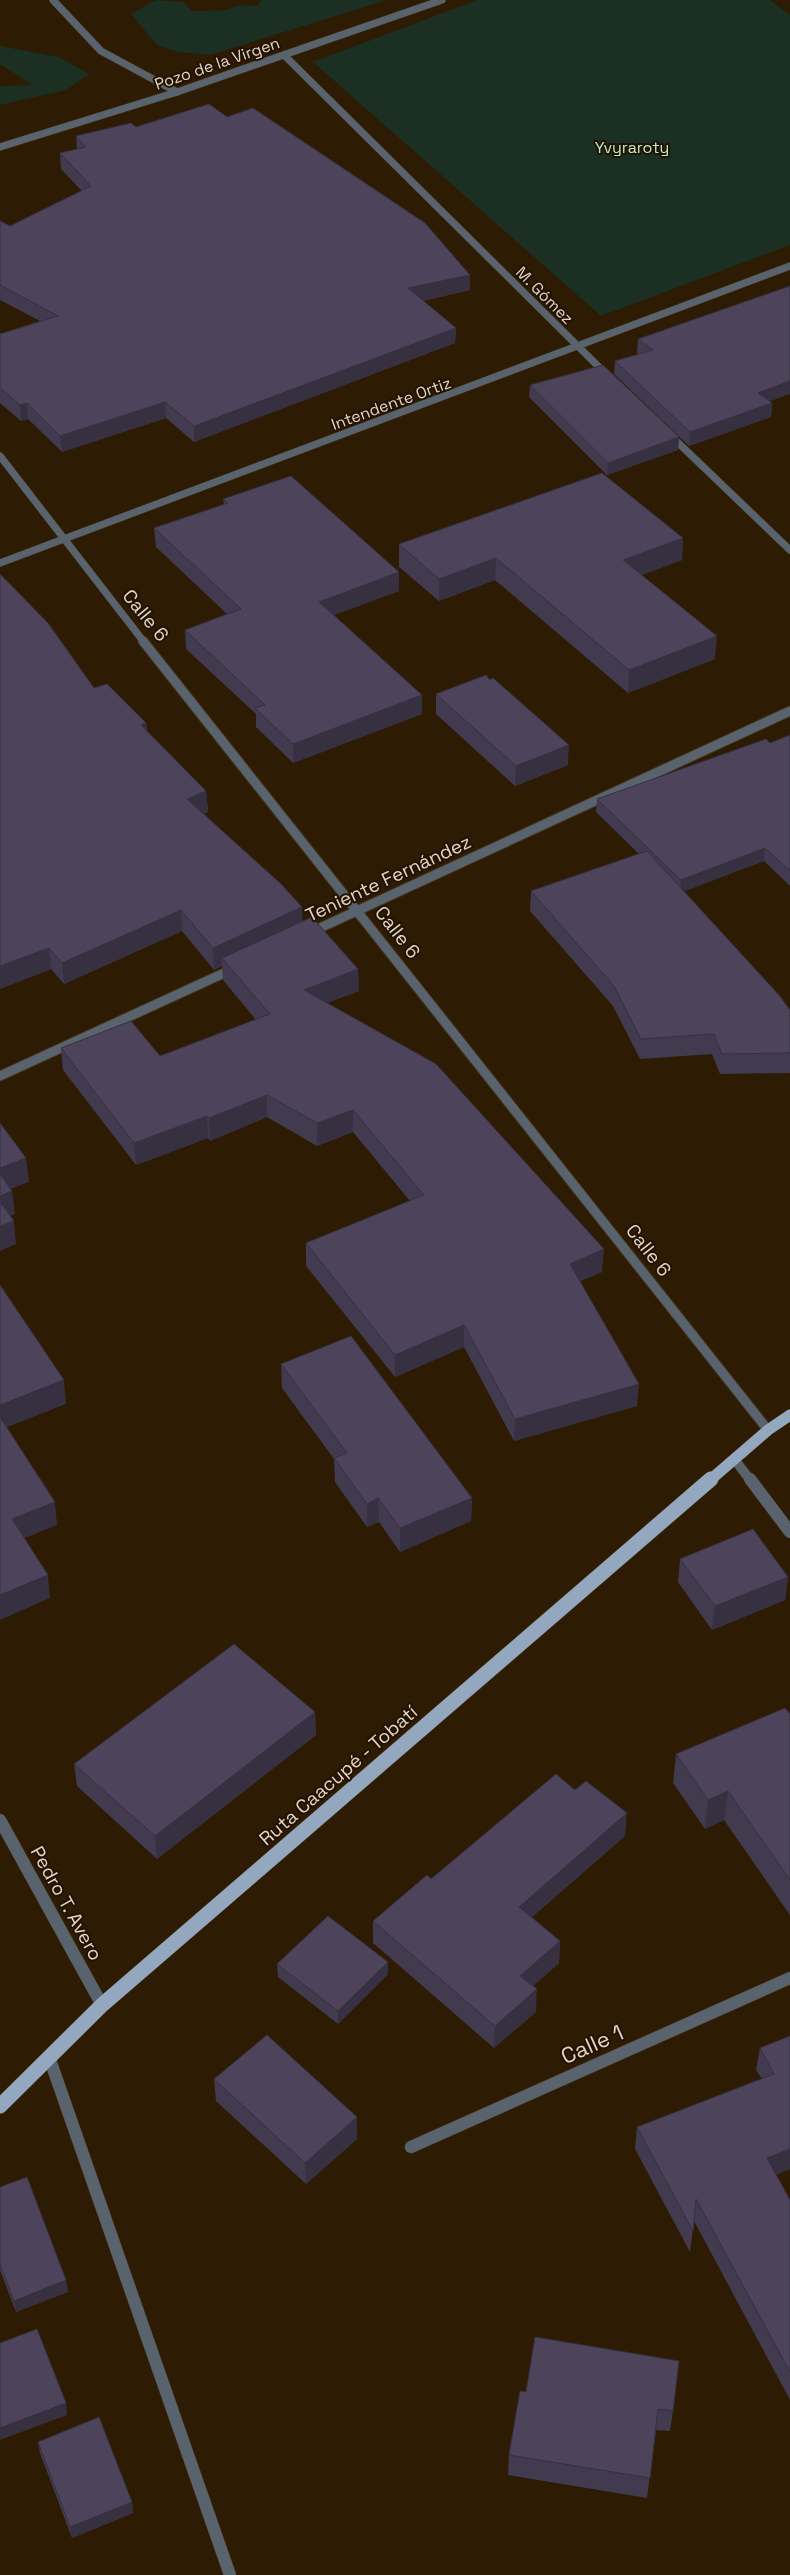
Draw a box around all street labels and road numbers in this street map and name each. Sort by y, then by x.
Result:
street label: Pozo de la Virgen [152,32,283,95]
street label: M. Gómez [511,262,578,329]
street label: Intendente Ortiz [328,372,454,435]
street label: Calle 6 [117,584,174,647]
street label: Teniente Fernández [301,829,475,928]
street label: Calle 6 [369,901,426,964]
street label: Calle 6 [620,1219,677,1282]
street label: Ruta Caacupé - Tobatí [254,1699,423,1851]
street label: Pedro T. Avero [25,1842,108,1965]
street label: Calle 1 [556,2018,628,2070]

